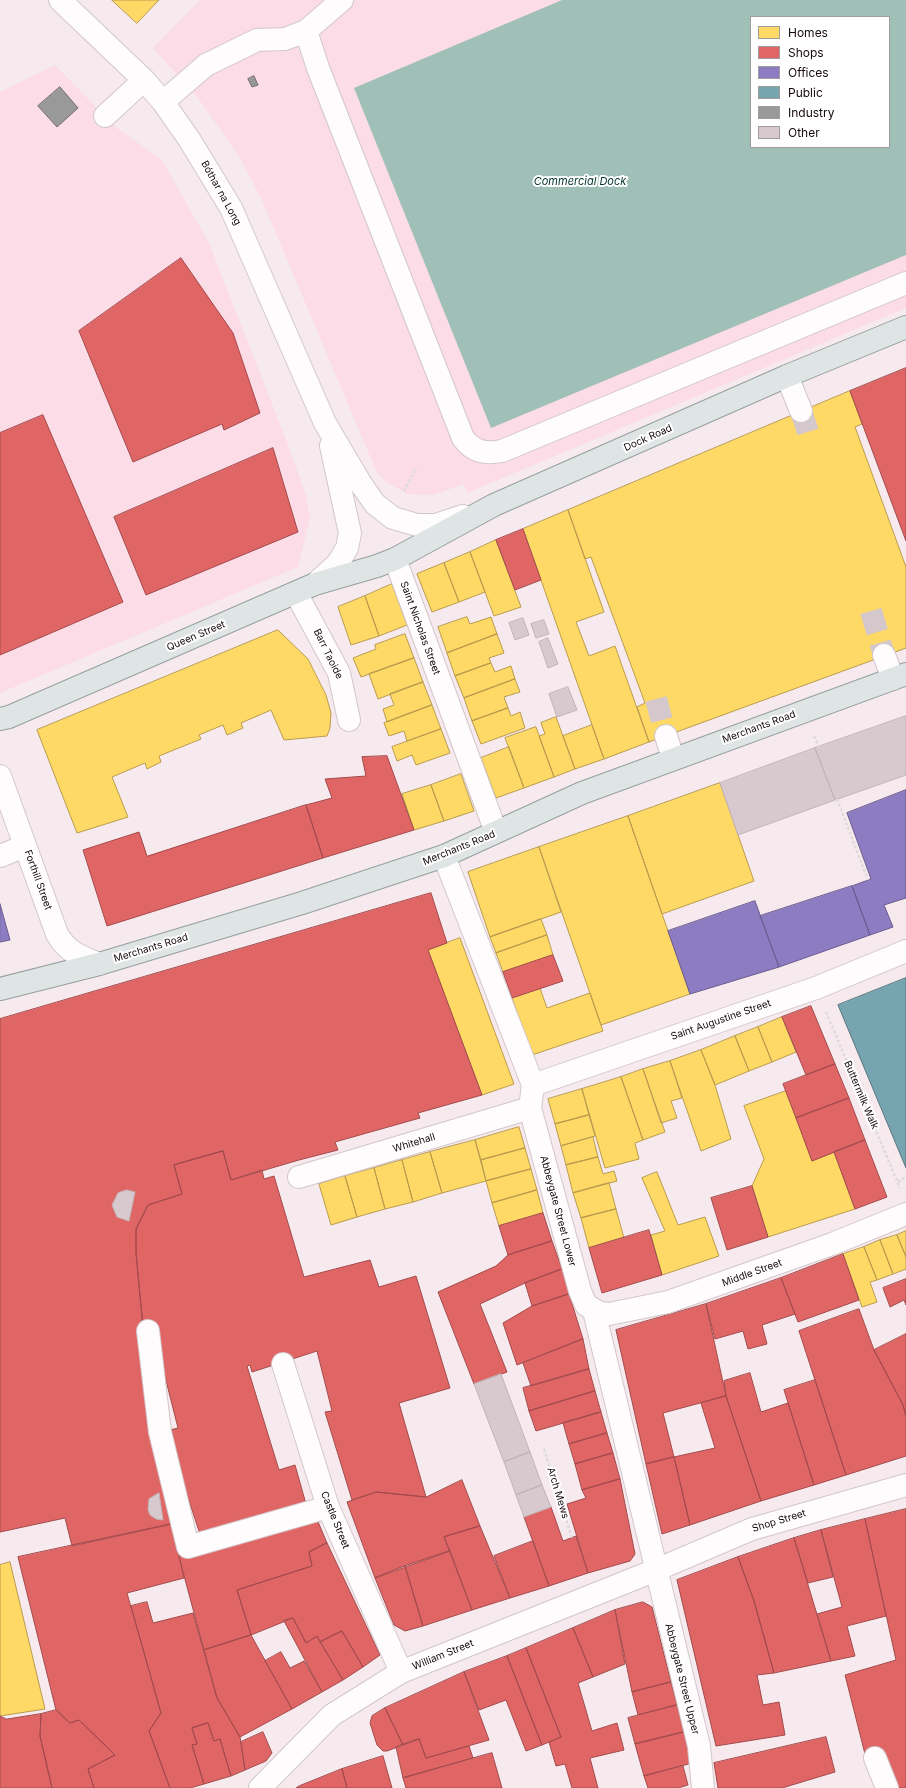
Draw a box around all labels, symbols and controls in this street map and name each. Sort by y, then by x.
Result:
legend [750,16,890,148]
text: Homes [788,25,828,40]
text: Shops [788,45,824,60]
text: Offices [788,65,829,80]
text: Public [788,85,823,100]
text: Industry [788,105,834,120]
text: Other [788,125,820,140]
street label: Bóthar na Long [198,159,244,227]
water label: Commercial Dock [534,175,626,189]
street label: Dock Road [622,422,674,454]
street label: Saint Nicholas Street [398,580,442,676]
street label: Queen Street [165,618,227,654]
street label: Barr Taoide [311,627,345,681]
street label: Merchants Road [721,708,797,746]
street label: Merchants Road [421,828,497,868]
street label: Forthill Street [22,848,54,912]
street label: Merchants Road [112,931,190,965]
street label: Saint Augustine Street [669,997,773,1043]
street label: Buttermilk Walk [841,1059,881,1131]
street label: Whitehall [391,1131,437,1155]
street label: Abbeygate Street Lower [537,1154,579,1268]
street label: Middle Street [720,1257,784,1289]
street label: Arch Mews [545,1466,571,1520]
street label: Castle Street [318,1490,352,1550]
street label: Shop Street [751,1507,807,1535]
street label: Abbeygate Street Upper [662,1622,702,1736]
street label: William Street [411,1637,475,1673]

